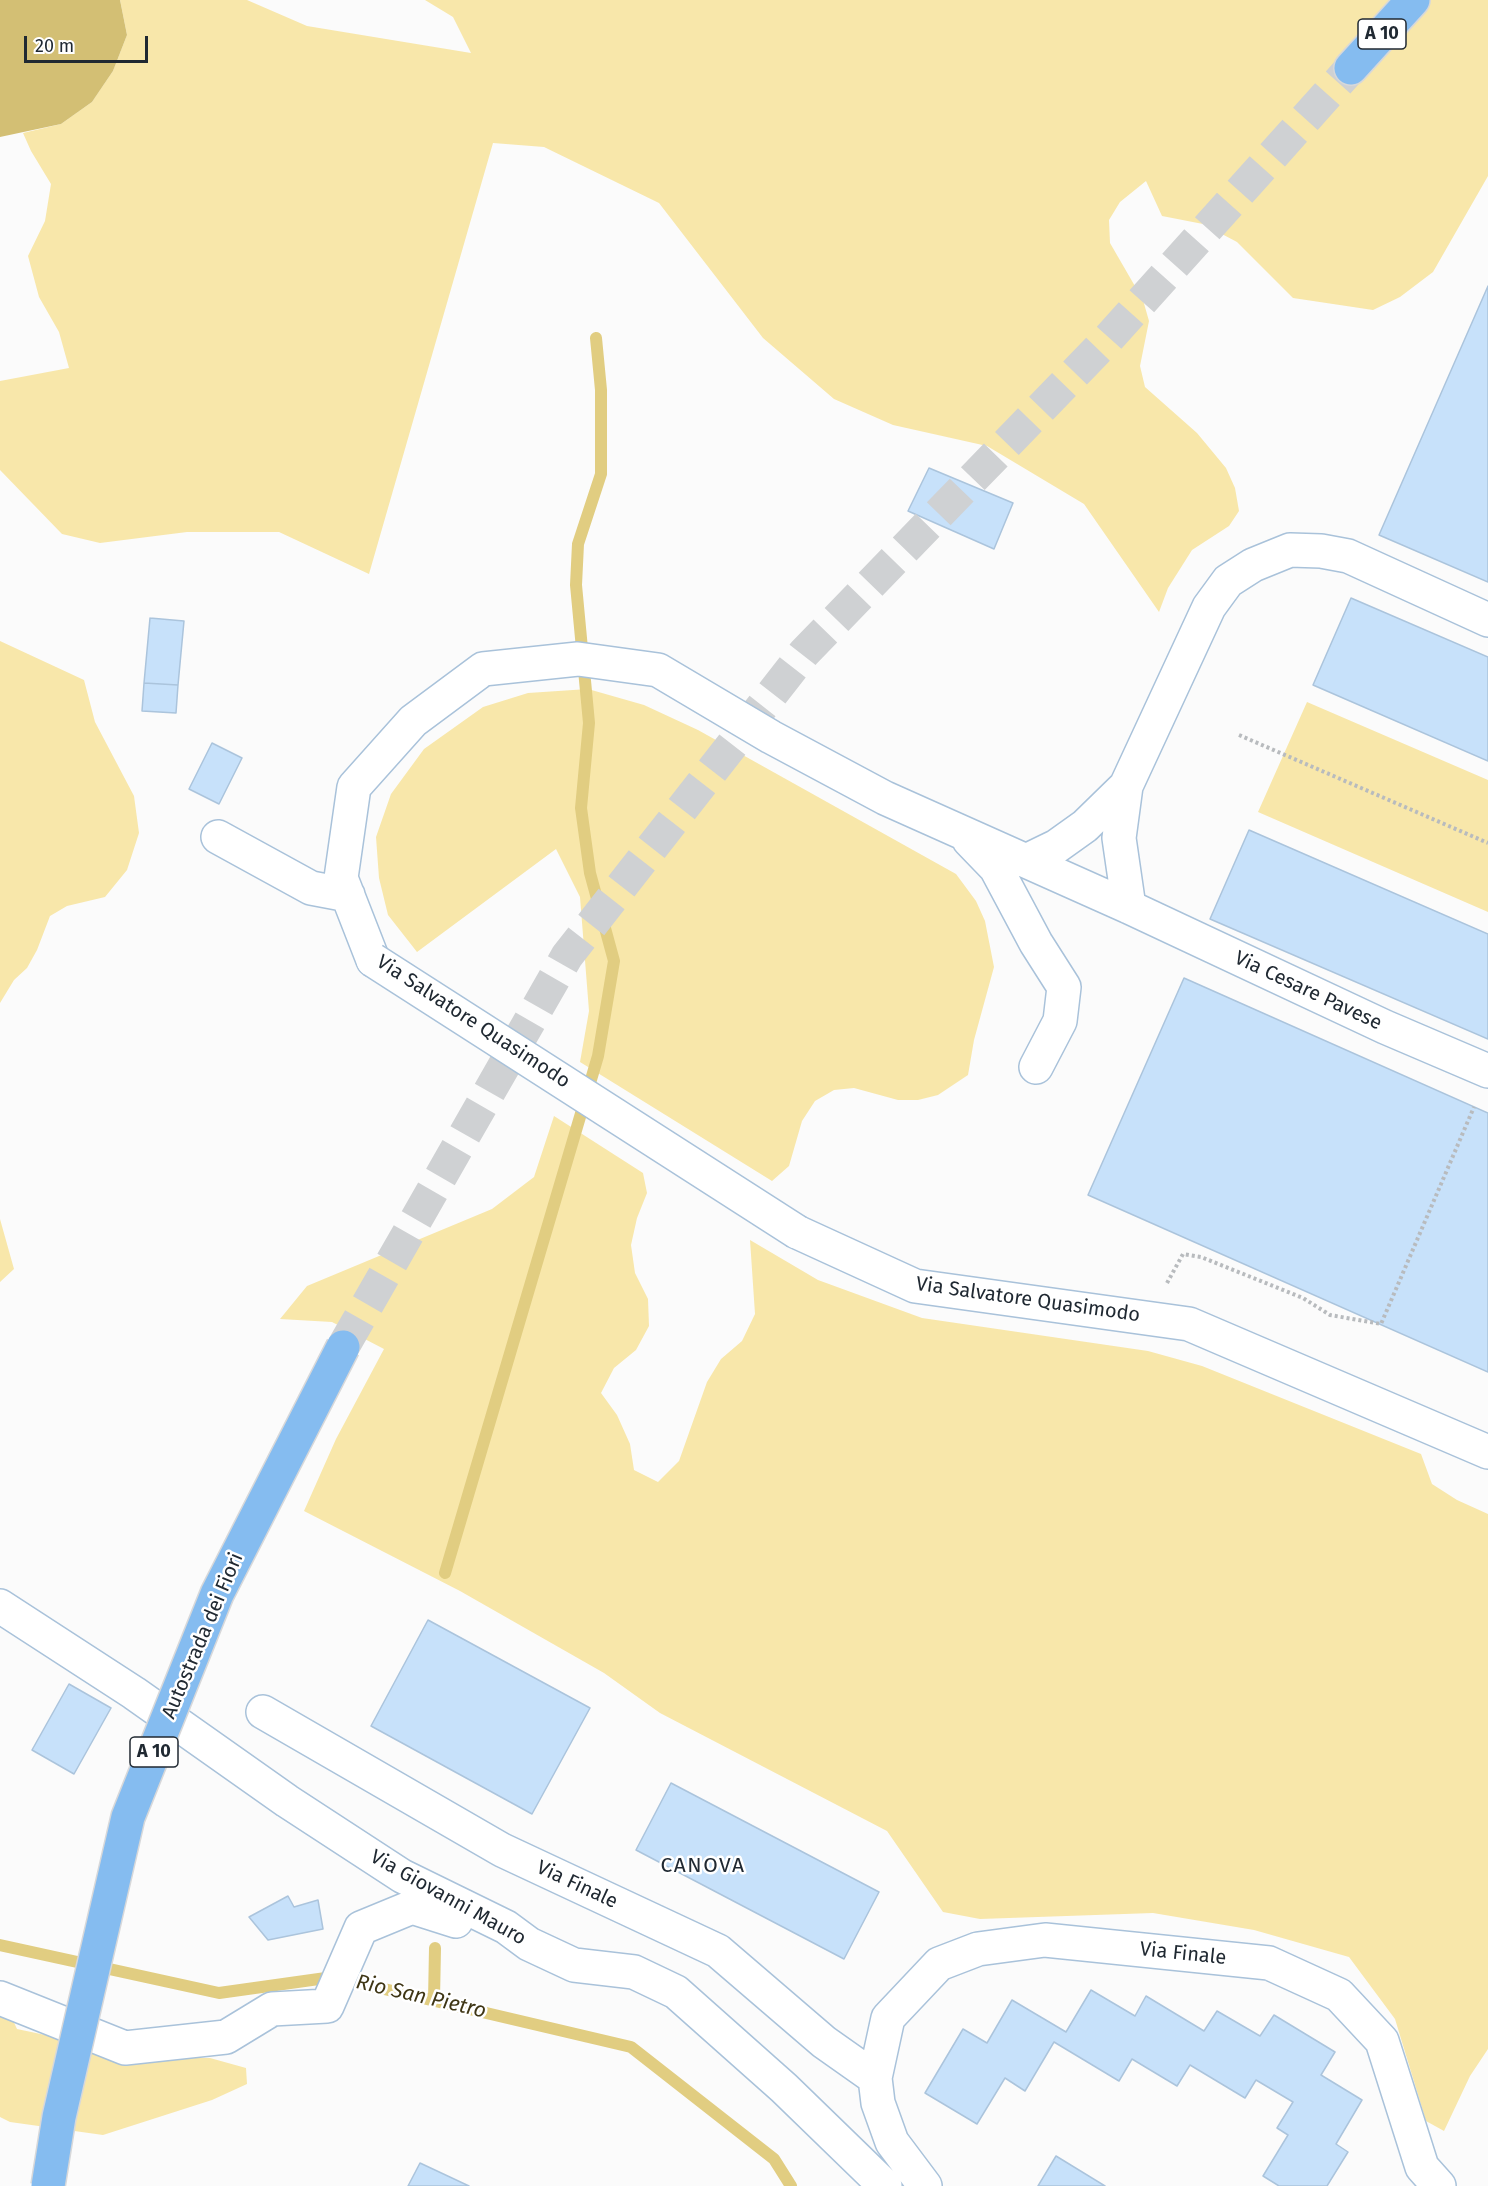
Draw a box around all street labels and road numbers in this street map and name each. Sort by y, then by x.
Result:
road number: A 10 [1358,19,1406,49]
street label: Via Cesare Pavese [1230,946,1386,1036]
street label: Via Salvatore Quasimodo [372,950,574,1094]
street label: Via Salvatore Quasimodo [914,1272,1142,1328]
street label: Autostrada dei Fiori [157,1549,249,1723]
road number: A 10 [130,1737,178,1767]
street label: Via Giovanni Mauro [366,1845,530,1951]
street label: Via Finale [533,1856,621,1914]
street label: Via Finale [1139,1938,1227,1970]

